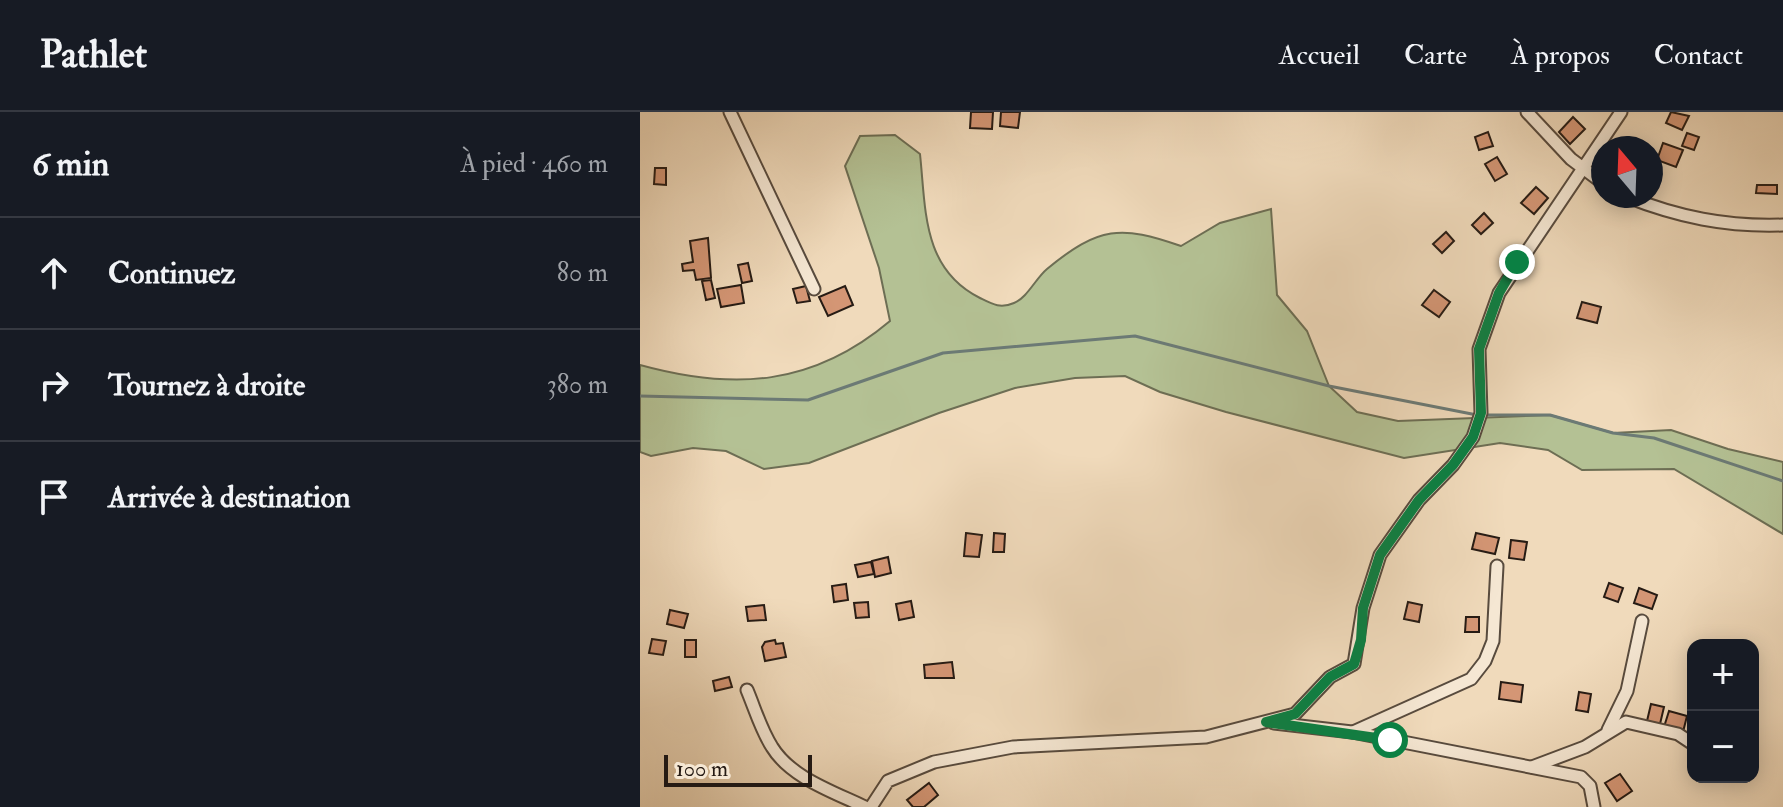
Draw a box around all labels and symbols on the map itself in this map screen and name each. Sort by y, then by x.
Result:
north arrow [1591,136,1663,208]
route end [1499,244,1535,280]
route start [1372,722,1408,758]
scale bar [664,751,812,787]

